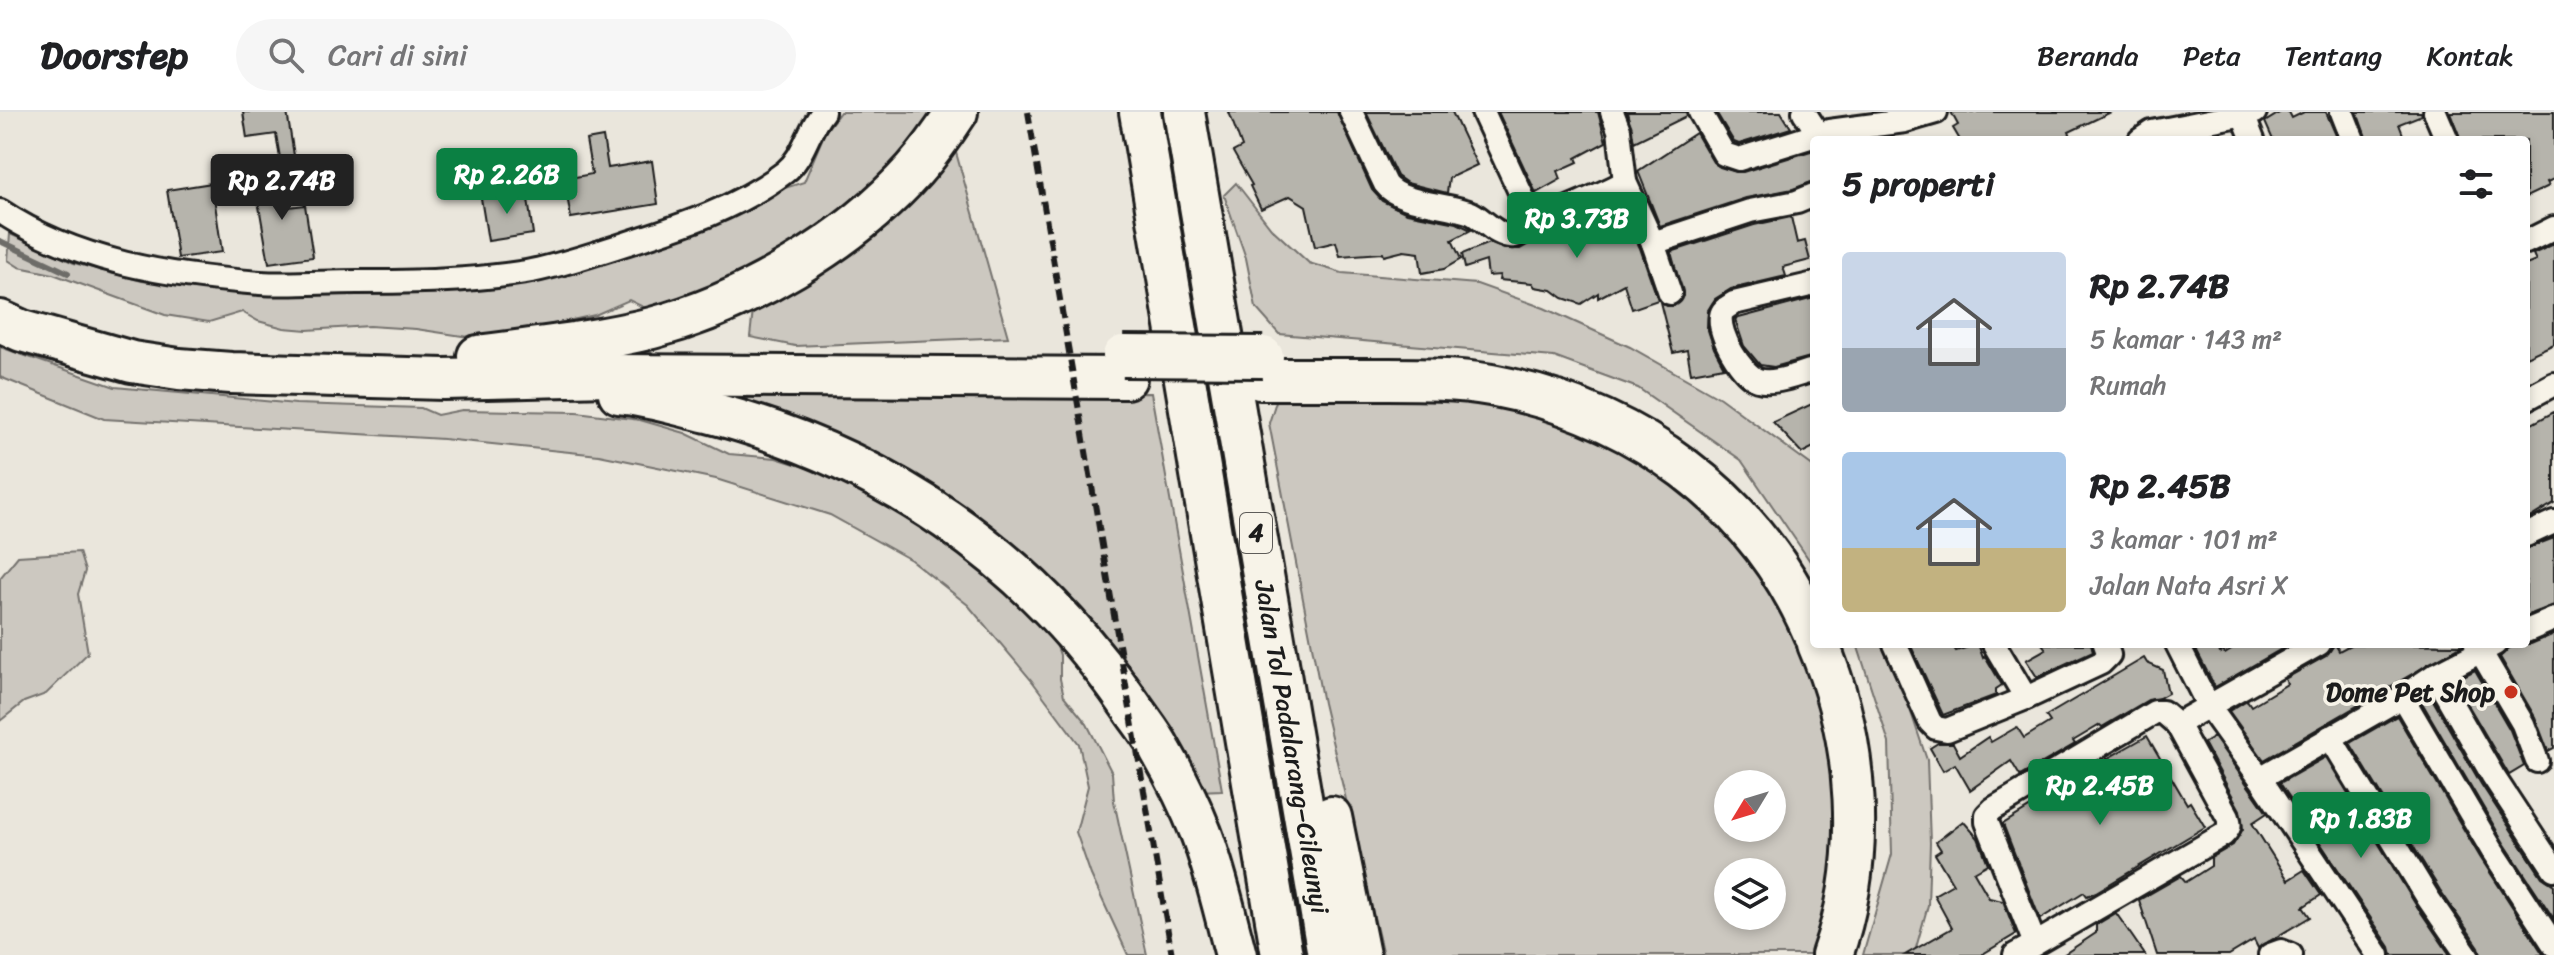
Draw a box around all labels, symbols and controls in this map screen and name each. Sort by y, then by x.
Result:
search box [236,19,796,91]
text: Doorstep [40,22,188,89]
text: Cari di sini [328,28,467,82]
text: Beranda [2037,31,2139,80]
text: Peta [2183,31,2240,80]
text: Tentang [2284,31,2382,80]
text: Kontak [2426,31,2514,80]
icon: search [264,33,308,77]
pin: Rp 2.26B [424,148,590,216]
text: Rp 2.26B [454,151,560,197]
pin: Rp 2.74B [199,154,365,222]
text: 5 properti [1842,154,1994,214]
text: Rp 2.74B [229,157,335,203]
icon: filters [2454,162,2498,206]
pin: Rp 3.73B [1494,192,1660,260]
text: Rp 3.73B [1525,195,1629,241]
text: Rp 2.74B [2090,256,2229,316]
icon: home [1906,284,2002,380]
text: 5 kamar · 143 m² [2090,316,2282,362]
text: Rumah [2090,362,2166,408]
text: Rp 2.45B [2090,456,2231,516]
icon: home [1906,484,2002,580]
road number: 4 [1240,513,1272,553]
text: 3 kamar · 101 m² [2090,516,2278,562]
text: Jalan Nata Asri X [2090,562,2289,608]
street label: Jalan Tol Padalarang–Cileunyi [1241,575,1344,918]
place label: Dome Pet Shop [2326,669,2495,715]
marker: Dome Pet Shop [2502,683,2520,701]
pin: Rp 2.45B [2017,759,2183,827]
text: Rp 2.45B [2046,762,2154,808]
north arrow [1714,770,1786,842]
map controls [1714,770,1786,930]
pin: Rp 1.83B [2278,792,2444,860]
text: Rp 1.83B [2310,795,2412,841]
button: layers [1714,858,1786,930]

